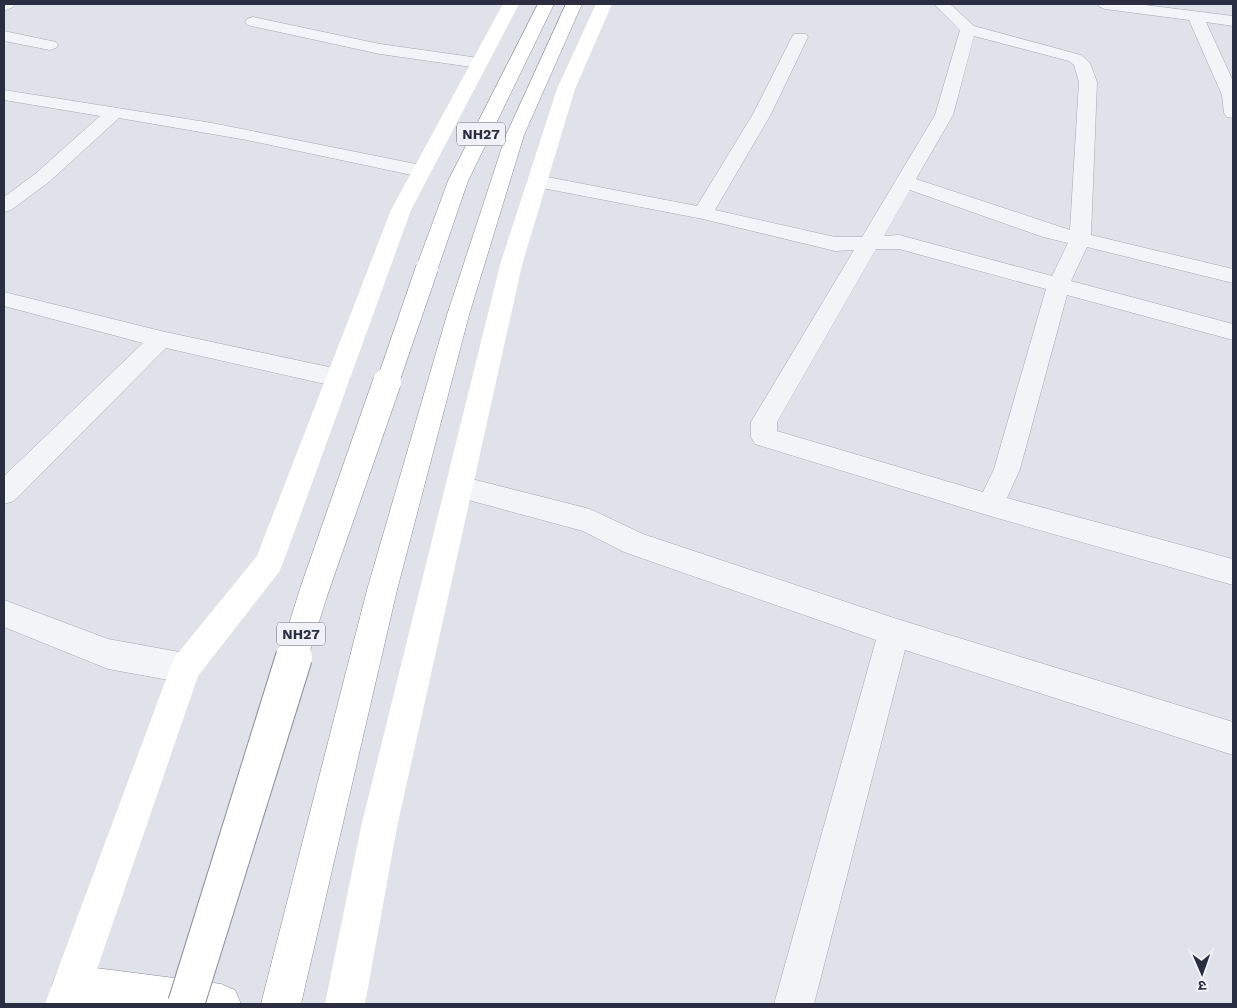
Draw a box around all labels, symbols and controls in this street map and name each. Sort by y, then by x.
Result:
road number: NH27 [457,122,505,146]
road number: NH27 [277,622,325,646]
north arrow [1177,948,1227,998]
text: उ [1197,978,1207,994]

